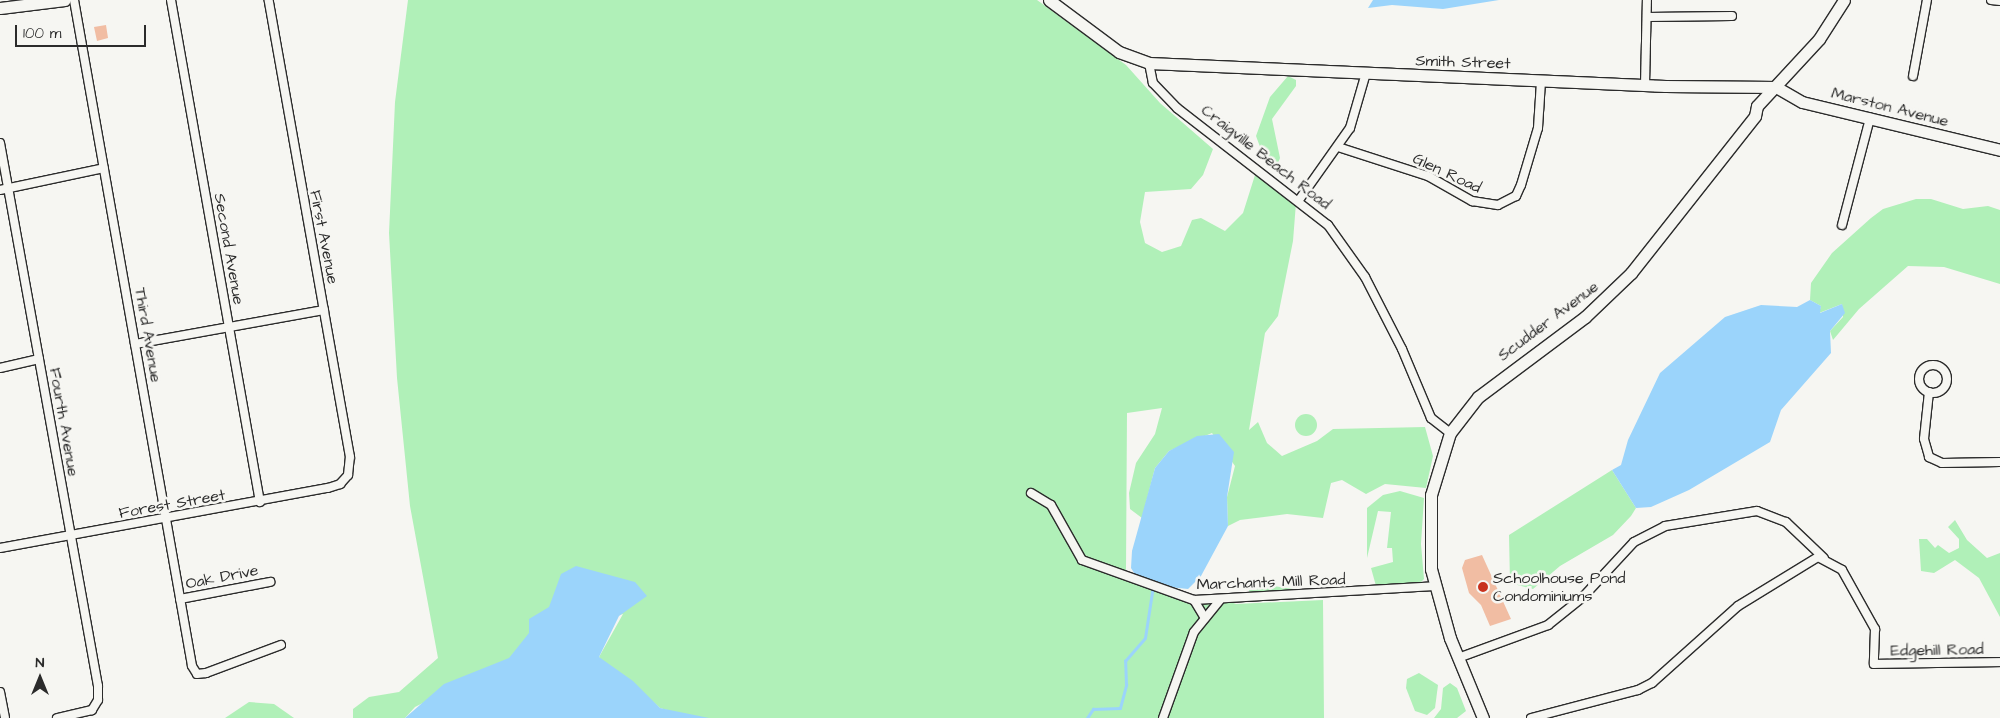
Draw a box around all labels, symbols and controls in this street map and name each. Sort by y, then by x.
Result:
scale bar [18,15,149,47]
text: 100 m [23,23,62,44]
street label: Smith Street [1415,51,1511,73]
street label: Marston Avenue [1829,83,1951,131]
street label: Craigville Beach Road [1197,100,1335,214]
street label: Glen Road [1410,149,1484,197]
street label: First Avenue [305,188,343,286]
street label: Second Avenue [210,192,248,306]
street label: Scudder Avenue [1494,277,1602,365]
street label: Third Avenue [130,286,166,384]
street label: Fourth Avenue [45,366,83,478]
street label: Forest Street [117,485,227,523]
street label: Oak Drive [184,561,260,593]
place label: Schoolhouse Pond Condominiums [1493,568,1625,606]
street label: Marchants Mill Road [1196,570,1346,594]
marker: Schoolhouse Pond Condominiums [1477,581,1489,593]
street label: Edgehill Road [1890,640,1984,660]
north arrow [15,653,65,703]
text: N [36,653,44,673]

